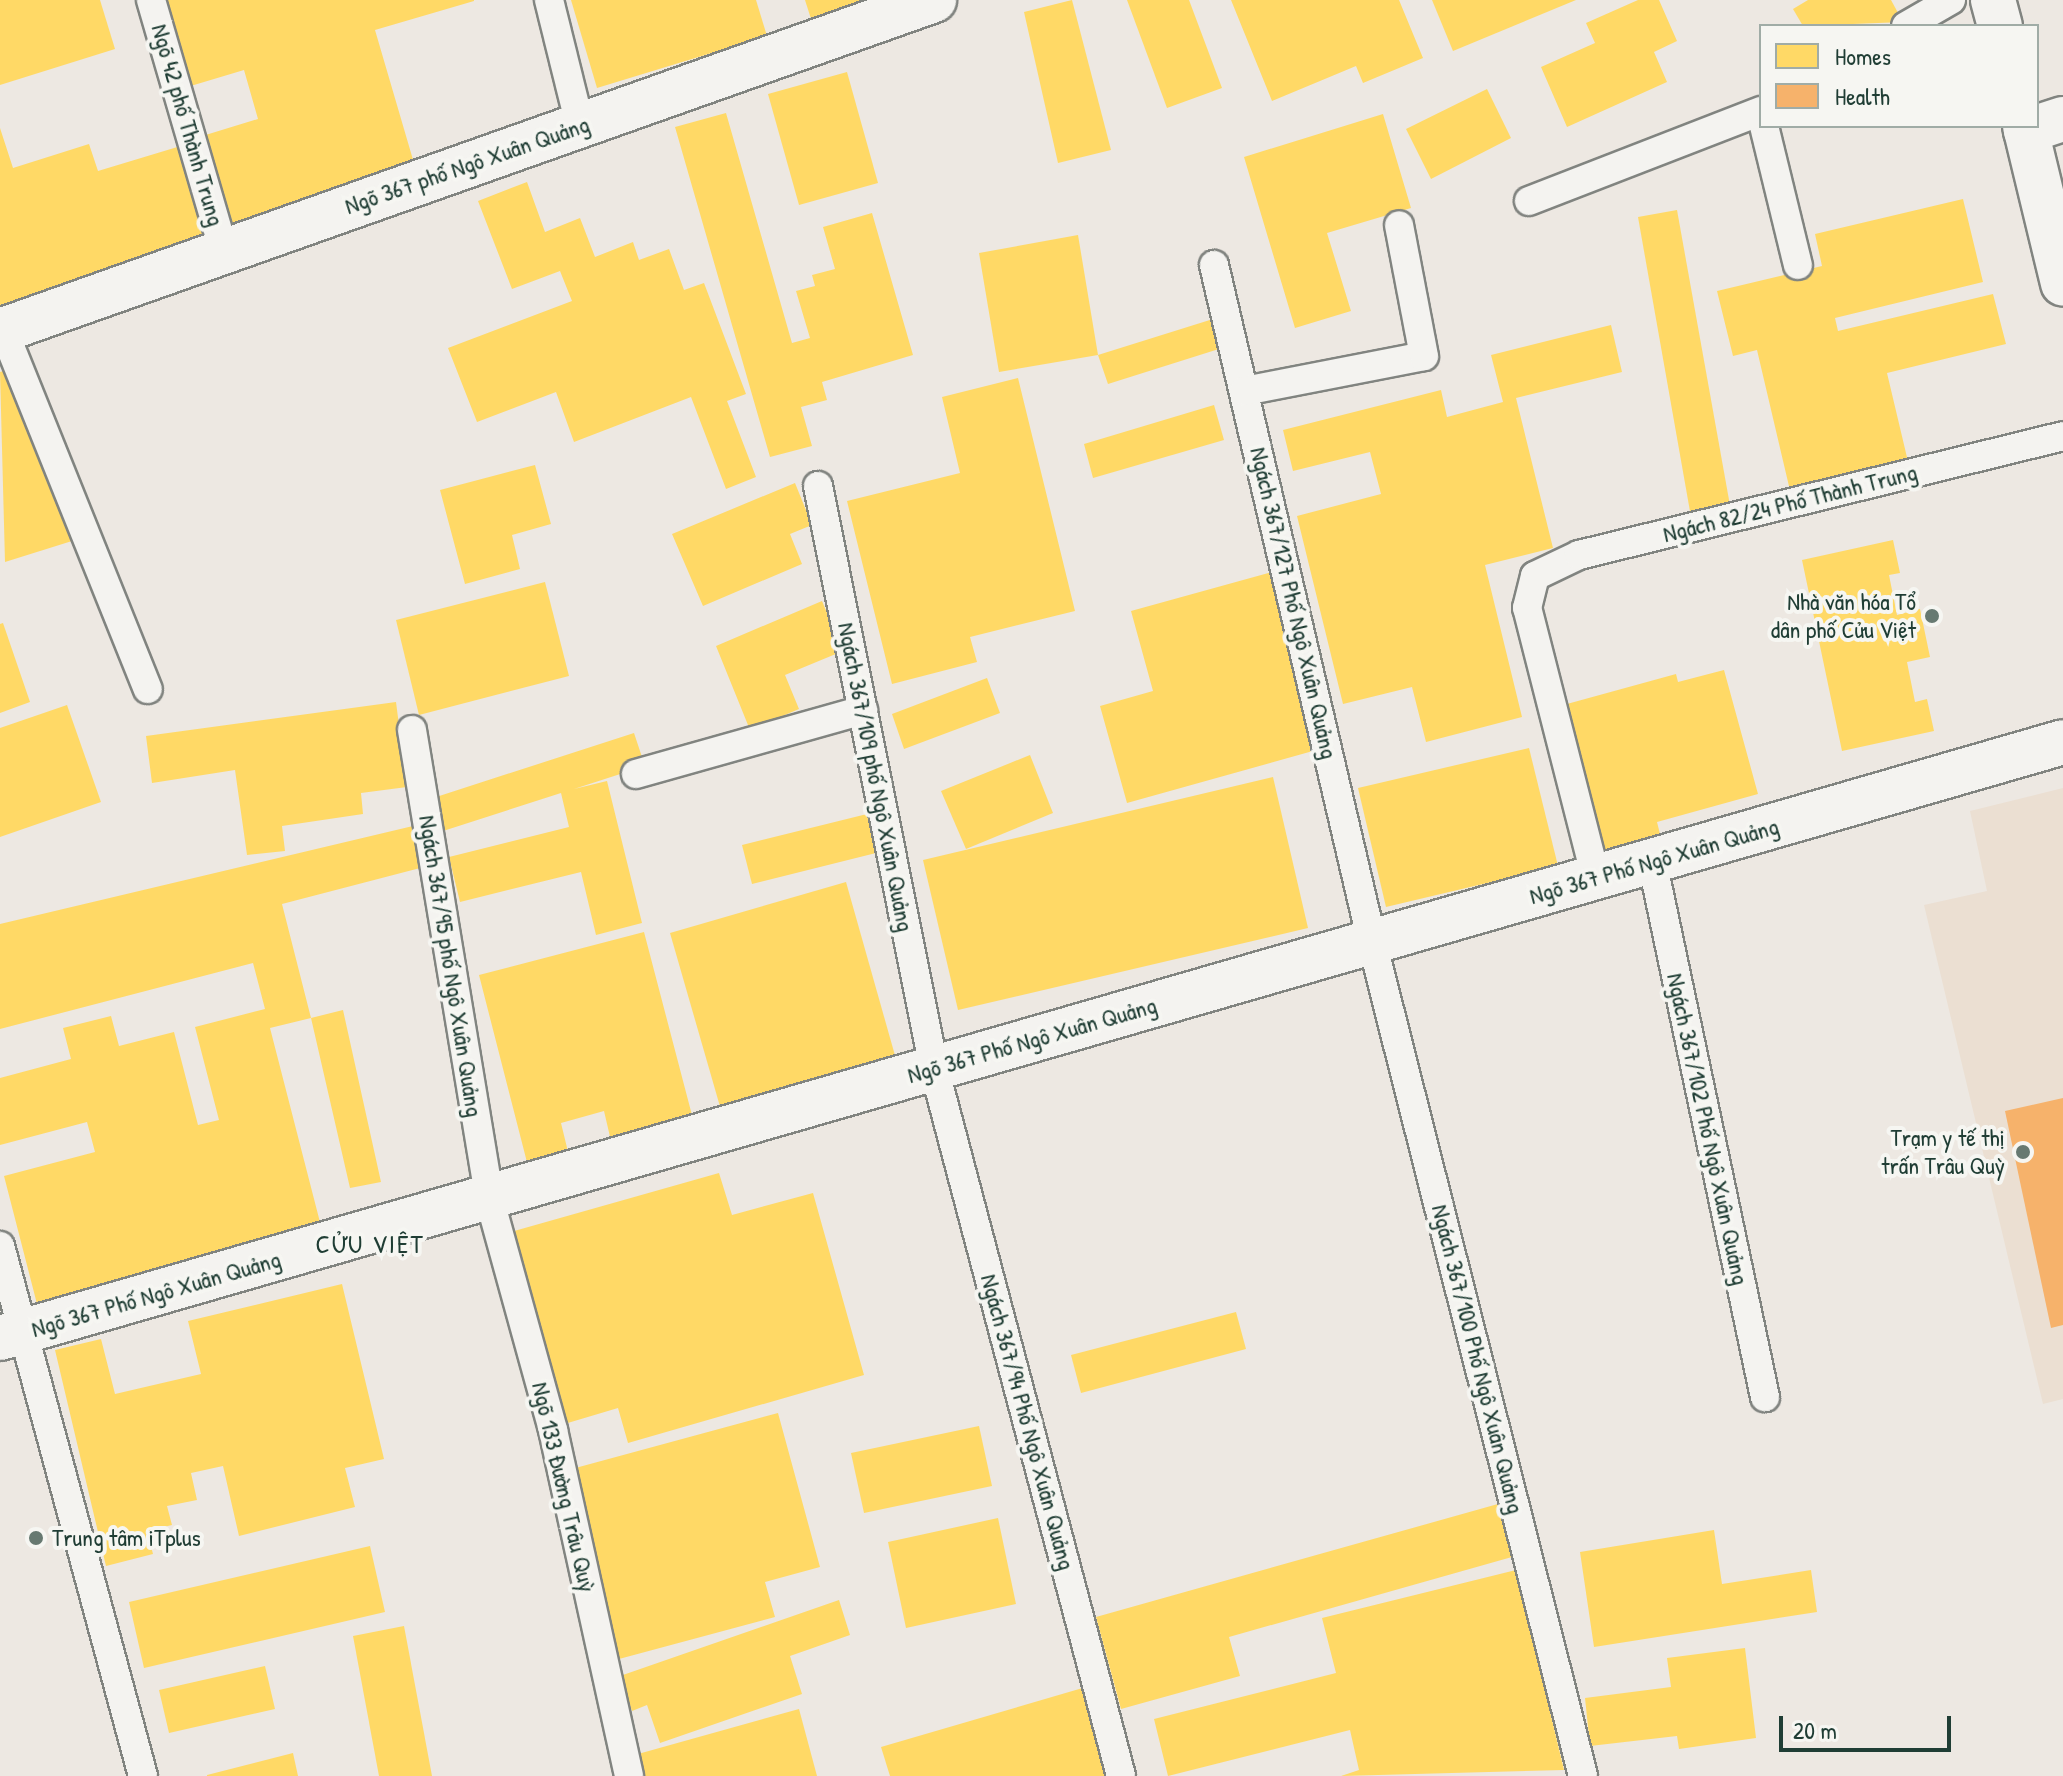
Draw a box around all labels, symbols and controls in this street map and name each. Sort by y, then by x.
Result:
street label: Ngõ 42 phố Thành Trung [145,21,231,229]
legend [1759,24,2039,128]
text: Homes [1835,40,1891,72]
text: Health [1835,80,1890,112]
street label: Ngõ 367 phố Ngô Xuân Quảng [341,110,593,220]
street label: Ngách 367/127 Phố Ngô Xuân Quảng [1244,444,1344,762]
street label: Ngách 82/24 Phố Thành Trung [1660,457,1920,549]
place label: Nhà văn hóa Tổ dân phố Cửu Việt [1771,588,1916,644]
marker: Nhà văn hóa Tổ dân phố Cửu Việt [1923,607,1941,625]
street label: Ngách 367/109 phố Ngô Xuân Quảng [832,620,920,934]
street label: Ngõ 367 Phố Ngô Xuân Quảng [1526,812,1782,910]
street label: Ngách 367/95 phố Ngô Xuân Quảng [413,813,489,1119]
street label: Ngách 367/102 Phố Ngô Xuân Quảng [1661,971,1755,1287]
street label: Ngõ 367 Phố Ngô Xuân Quảng [904,991,1160,1089]
place label: Trạm y tế thị trấn Trâu Quỳ [1881,1124,2005,1180]
marker: Trạm y tế thị trấn Trâu Quỳ [2012,1141,2034,1163]
street label: Ngách 367/100 Phố Ngô Xuân Quảng [1426,1202,1530,1516]
district label: CỬU VIỆT [315,1228,425,1260]
street label: Ngõ 367 Phố Ngô Xuân Quảng [28,1245,284,1343]
street label: Ngách 367/94 Phố Ngô Xuân Quảng [975,1271,1081,1573]
street label: Ngõ 133 Đường Trâu Quỳ [526,1379,602,1595]
place label: Trung tâm iTplus [52,1524,201,1552]
marker: Trung tâm iTplus [27,1529,45,1547]
scale bar [1783,1700,1955,1750]
text: 20 m [1793,1714,1837,1746]

